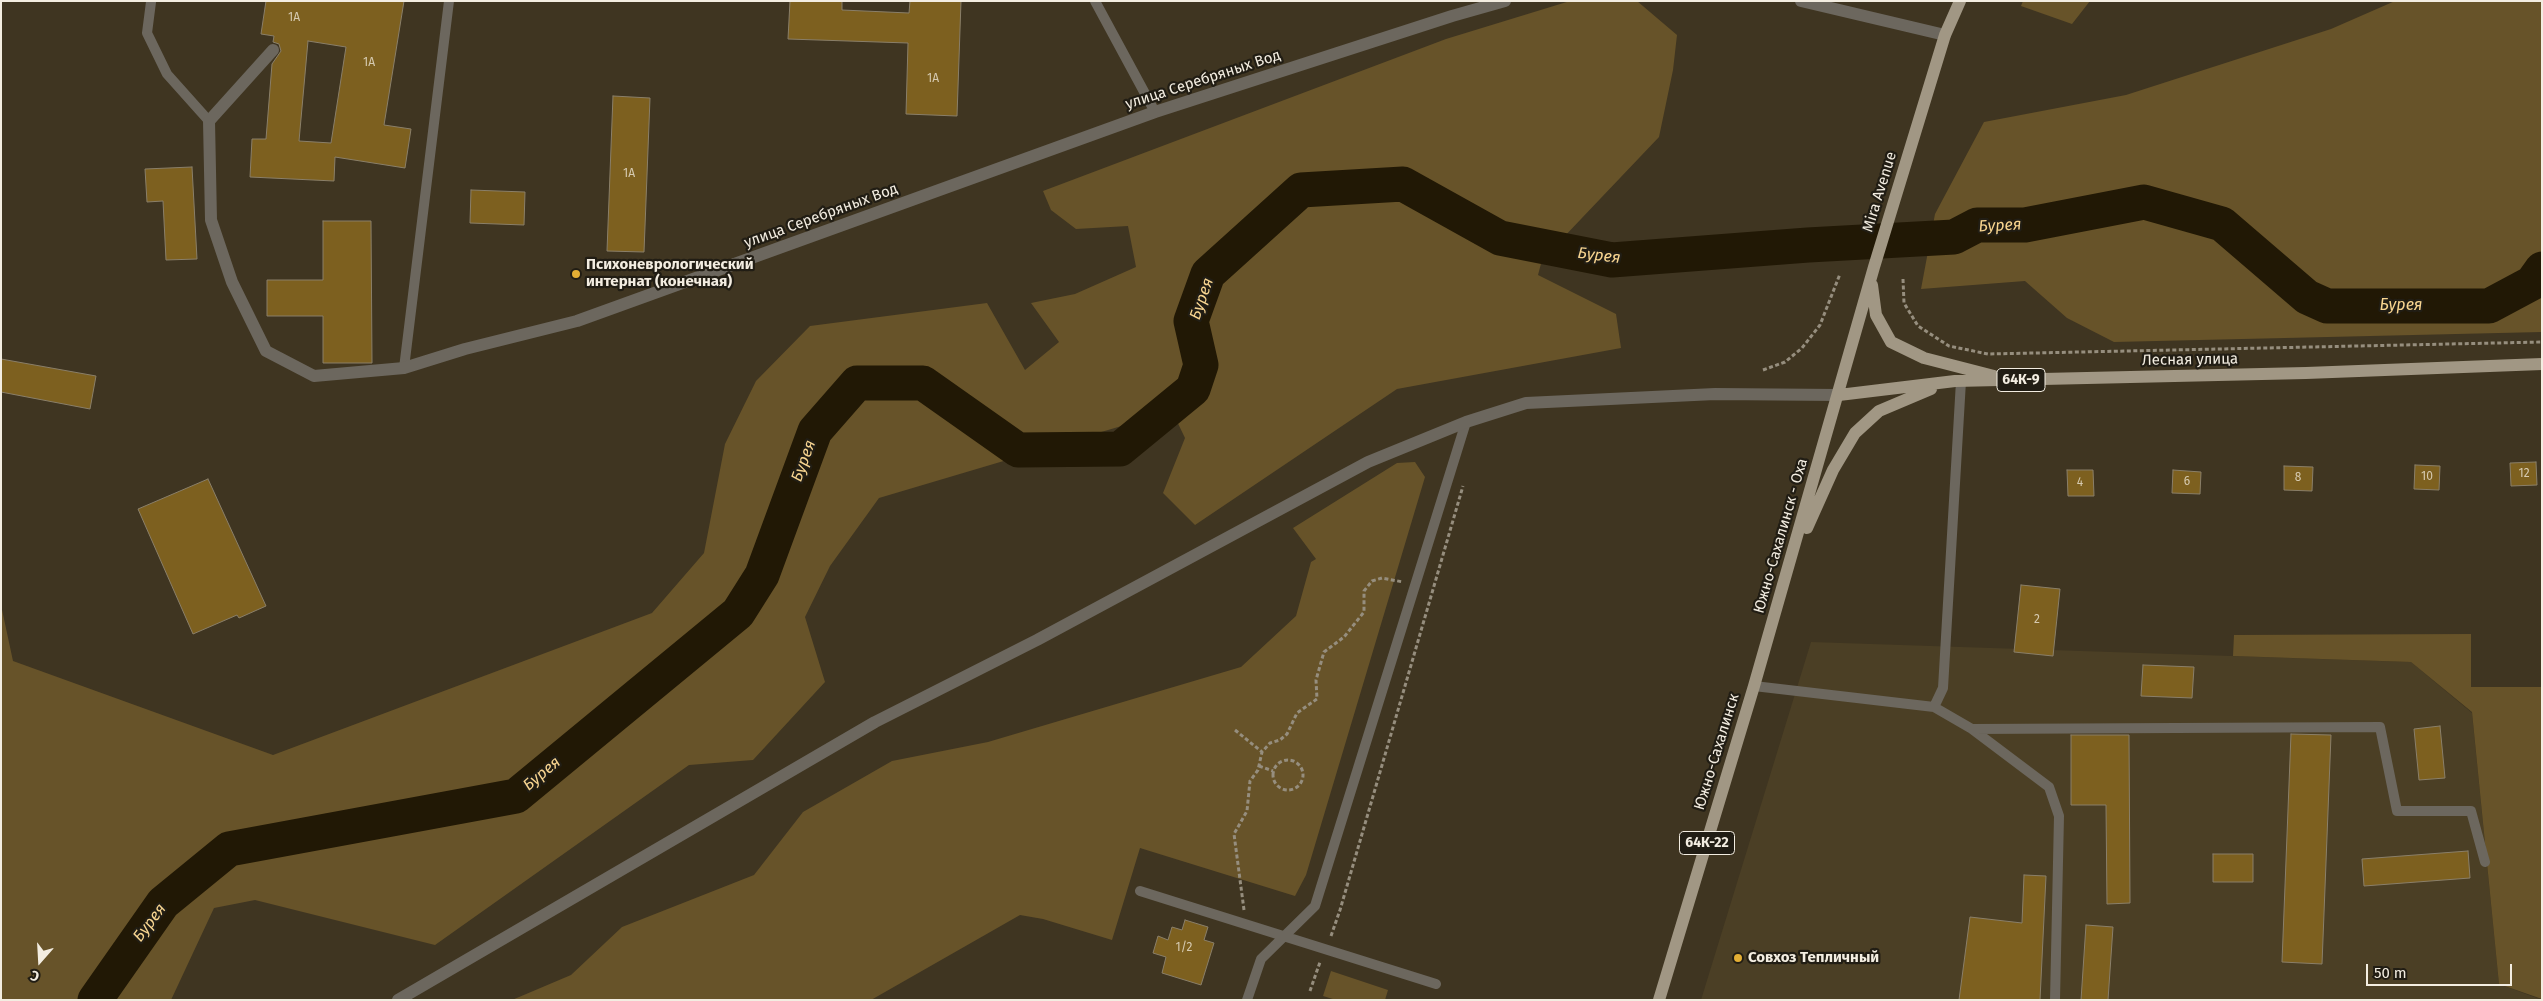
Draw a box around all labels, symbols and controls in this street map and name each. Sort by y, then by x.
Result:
house number: 1А [288,11,300,25]
street label: улица Серебряных Вод [1123,46,1283,114]
house number: 1А [363,56,375,70]
house number: 1А [927,72,939,86]
street label: Mira Avenue [1859,150,1901,234]
house number: 1А [623,167,635,181]
street label: улица Серебряных Вод [742,180,900,252]
water label: Бурея [1978,215,2022,237]
water label: Бурея [1576,244,1622,268]
place label: Психоневрологический интернат (конечная) [586,256,754,291]
marker: Психоневрологический интернат (конечная) [570,268,582,280]
water label: Бурея [1186,276,1218,322]
water label: Бурея [2379,296,2423,316]
street label: Лесная улица [2142,350,2238,370]
road number: 64К-9 [1997,368,2045,392]
water label: Бурея [788,438,820,484]
street label: Южно-Сахалинск - Оха [1750,456,1812,616]
house number: 12 [2518,467,2530,481]
house number: 10 [2421,470,2433,484]
house number: 8 [2295,471,2301,485]
house number: 6 [2184,475,2190,489]
house number: 4 [2077,476,2083,490]
house number: 2 [2034,613,2040,627]
street label: Южно-Сахалинск [1691,692,1743,812]
water label: Бурея [519,753,565,795]
road number: 64К-22 [1680,831,1734,854]
water label: Бурея [129,900,171,946]
north arrow [15,936,65,986]
house number: 1/2 [1176,941,1192,955]
place label: Совхоз Тепличный [1748,949,1879,967]
marker: Совхоз Тепличный [1732,952,1744,964]
scale bar [2368,954,2514,986]
text: 50 m [2374,964,2407,982]
text: С [28,966,42,985]

